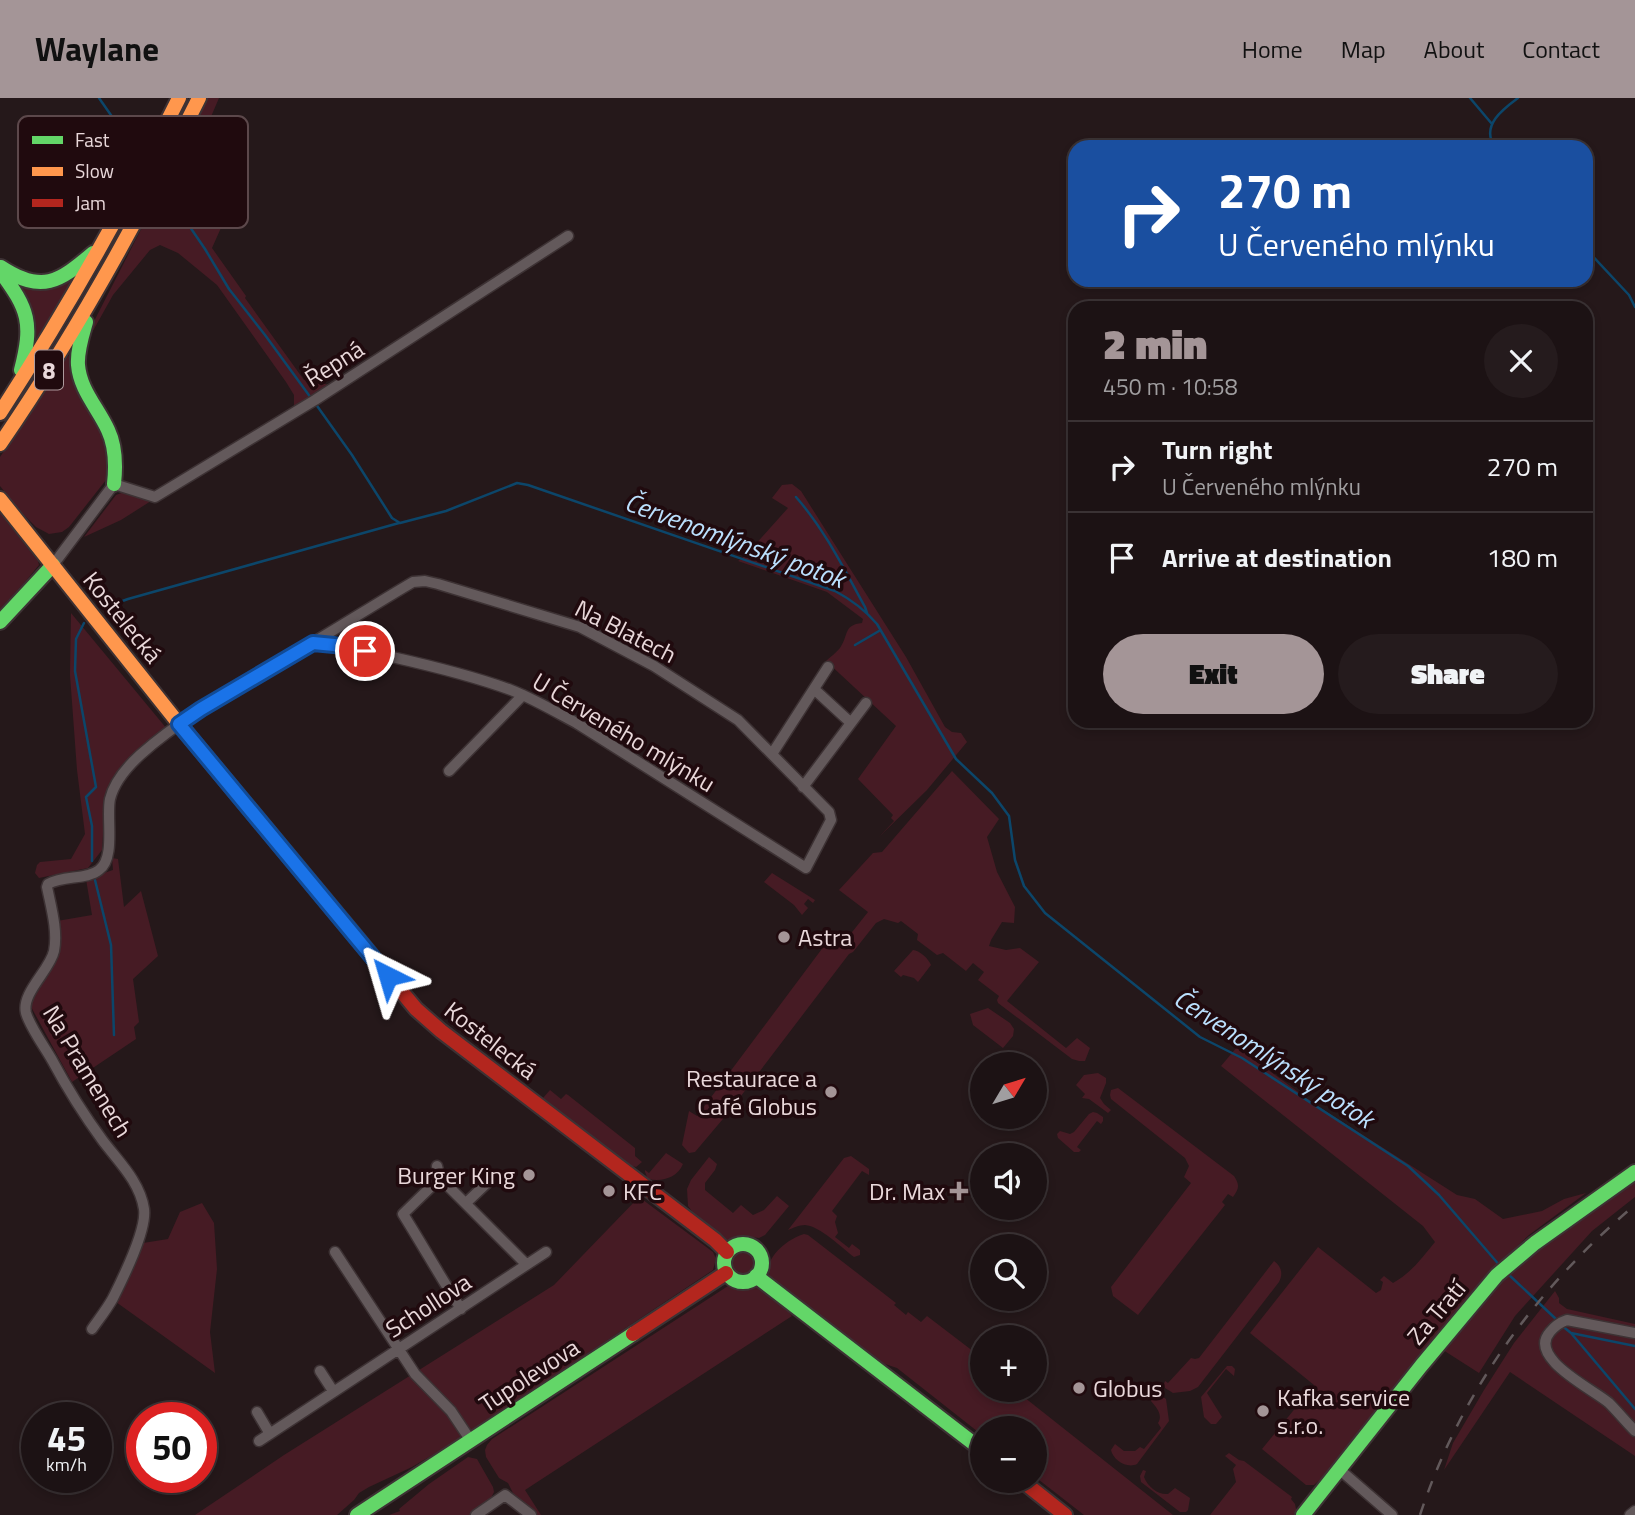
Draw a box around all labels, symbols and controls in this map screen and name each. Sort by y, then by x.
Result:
text: Waylane [35,24,159,74]
text: Home [1242,31,1303,67]
text: Map [1341,31,1386,67]
text: About [1424,31,1484,67]
text: Contact [1522,31,1600,67]
legend [18,116,248,228]
text: Fast [75,125,110,154]
text: 270 m [1218,152,1352,227]
text: Slow [75,156,114,185]
icon: right [1103,168,1194,259]
text: Jam [75,188,106,217]
text: U Červeného mlýnku [1218,220,1495,268]
text: 2 min [1103,311,1207,375]
button: close [1484,324,1558,398]
street label: Řepná [297,331,371,395]
road number: 8 [35,350,63,390]
text: 450 m · 10:58 [1103,369,1238,404]
text: Turn right [1162,430,1273,469]
text: 270 m [1487,447,1558,486]
icon: right [1103,448,1141,486]
text: U Červeného mlýnku [1162,469,1361,504]
water label: Červenomlýnský potok [620,482,854,599]
text: Arrive at destination [1162,538,1392,577]
text: 180 m [1487,538,1558,577]
icon: arrive [1103,539,1141,577]
street label: Kostelecká [75,563,171,671]
street label: Na Blatech [569,590,683,672]
pin [335,621,395,681]
icon: arrive [346,632,384,670]
button: Exit [1103,634,1324,714]
button: Share [1338,634,1558,714]
street label: U Červeného mlýnku [526,663,722,801]
place label: Astra [798,919,852,955]
marker: Astra [776,929,792,945]
position arrow [351,939,425,1013]
water label: Červenomlýnský potok [1166,979,1385,1139]
street label: Kostelecká [437,992,545,1088]
street label: Na Pramenech [34,998,142,1144]
north arrow [970,1052,1046,1129]
map controls [970,1052,1047,1493]
place label: Restaurace a Café Globus [686,1060,817,1124]
marker: Restaurace a Café Globus [823,1084,839,1100]
button: sound [970,1143,1047,1220]
place label: Burger King [397,1157,515,1193]
marker: Burger King [521,1167,537,1183]
place label: KFC [623,1173,662,1209]
place label: Dr. Max [869,1173,945,1209]
marker: KFC [601,1183,617,1199]
marker: Dr. Max [951,1183,967,1199]
button: search [970,1234,1047,1311]
street label: Schollova [378,1264,478,1346]
street label: Za Tratí [1398,1270,1475,1352]
button: + [970,1325,1047,1402]
street label: Tupolevova [472,1329,586,1421]
place label: Globus [1093,1370,1163,1406]
place label: Kafka service s.r.o. [1277,1379,1410,1443]
marker: Globus [1071,1380,1087,1396]
speed limit sign: 50 [126,1402,217,1493]
marker: Kafka service s.r.o. [1255,1403,1271,1419]
text: 45 [47,1411,86,1465]
button: − [970,1416,1047,1493]
text: km/h [46,1451,87,1478]

